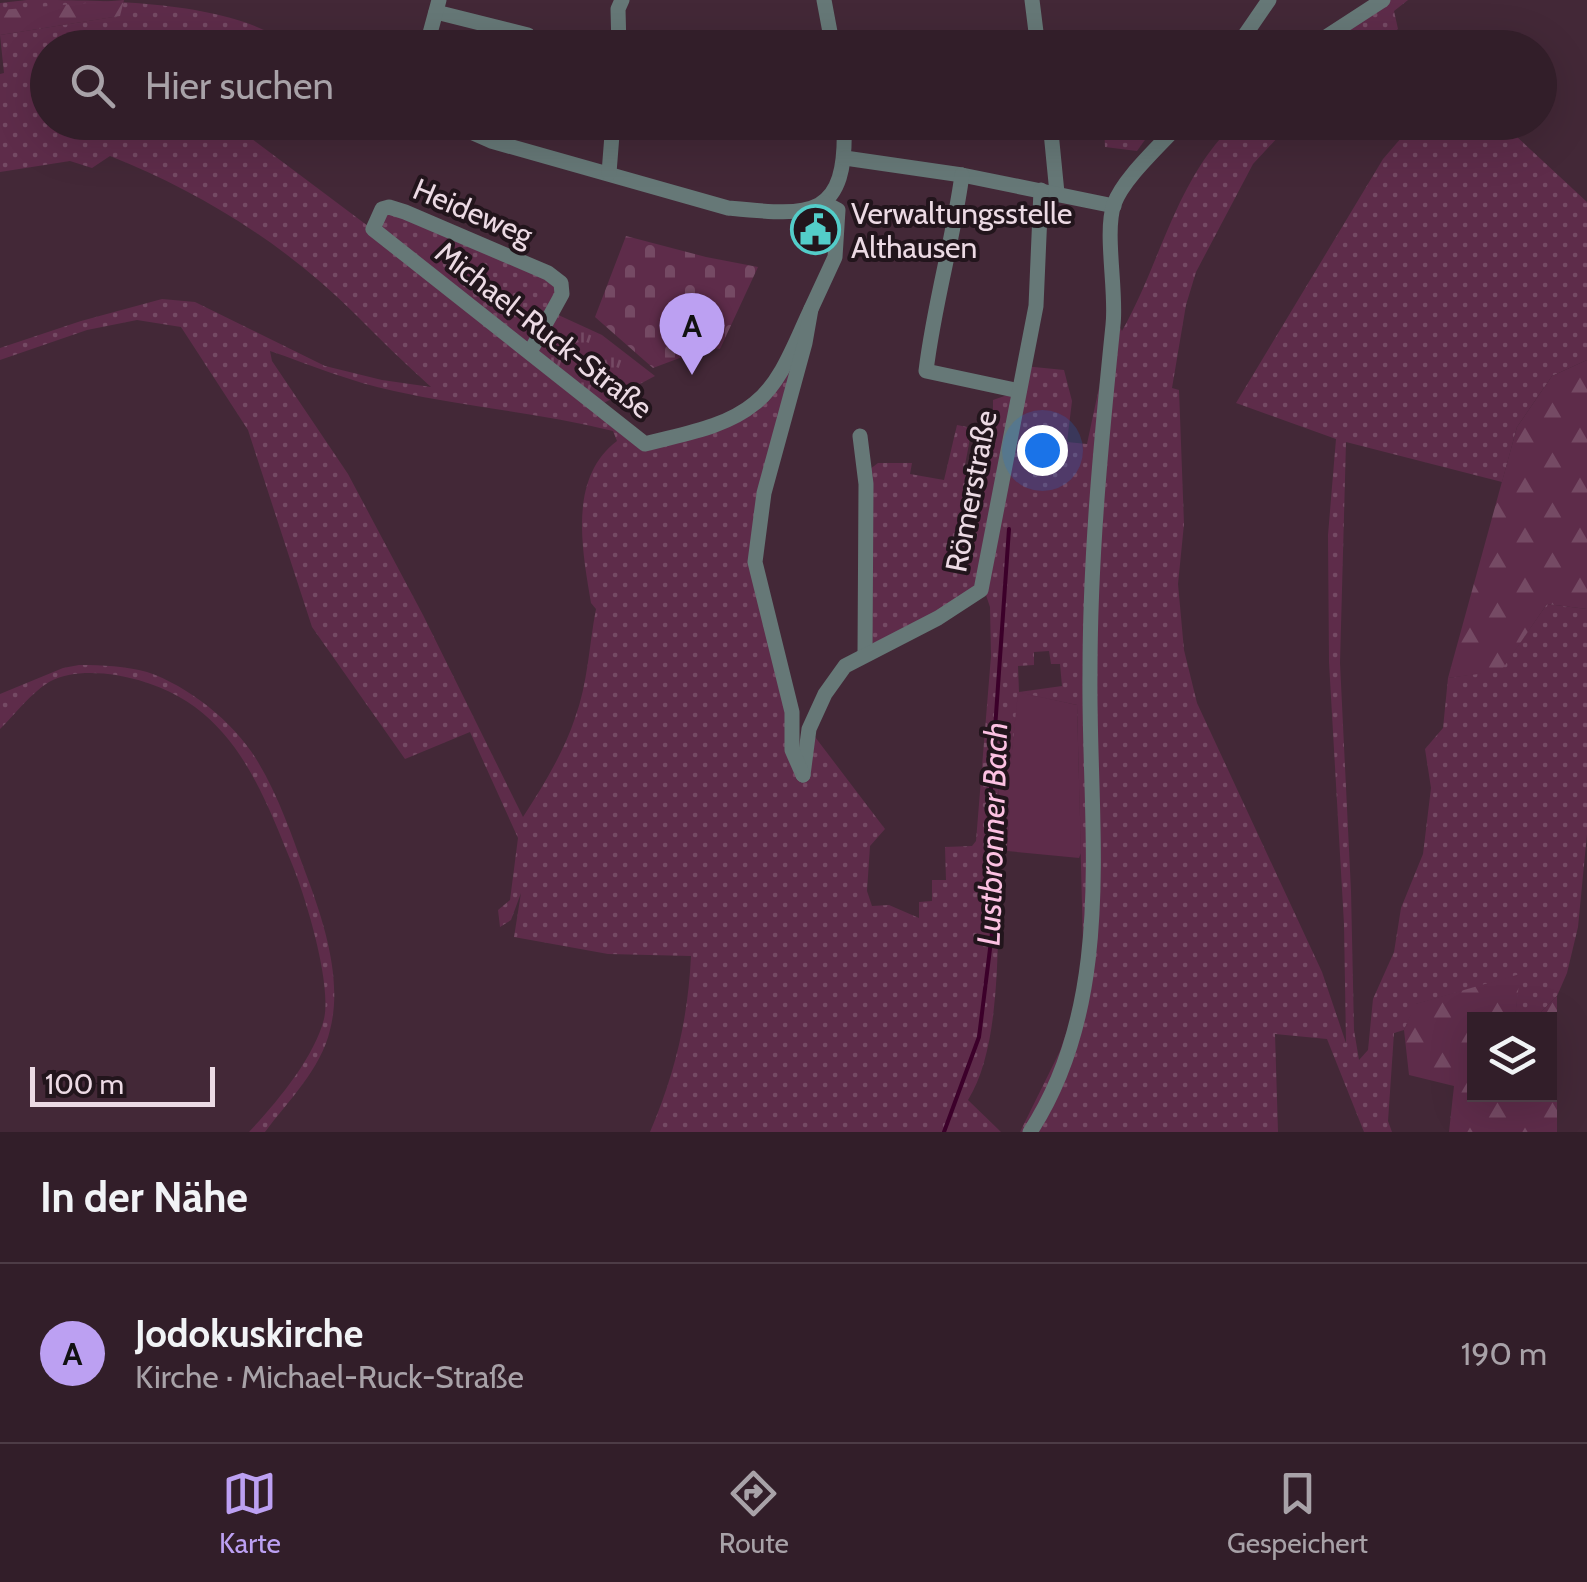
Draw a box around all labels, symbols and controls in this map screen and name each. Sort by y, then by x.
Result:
search box [30,30,1557,140]
icon: search [65,58,120,113]
text: Hier suchen [145,62,334,109]
street label: Heideweg [408,170,539,254]
place label: Verwaltungsstelle Althausen [851,195,1072,266]
public building icon: Verwaltungsstelle Althausen [790,204,842,256]
street label: Michael-Ruck-Straße [428,234,660,426]
pin: A [660,292,724,375]
street label: Römerstraße [937,407,1005,575]
your location [1017,425,1068,476]
water label: Lustbronner Bach [969,721,1015,947]
map controls [1467,1012,1557,1102]
button: layers [1467,1012,1557,1102]
scale bar [30,1062,215,1106]
text: 100 m [45,1067,124,1101]
text: In der Nähe [40,1171,248,1223]
text: Jodokuskirche [135,1310,363,1357]
text: A [62,1334,83,1373]
text: 190 m [1461,1334,1547,1373]
text: Kirche · Michael-Ruck-Straße [135,1357,524,1396]
tab: Karte [219,1466,281,1560]
tab: Route [719,1466,789,1560]
tab: Gespeichert [1227,1466,1368,1560]

